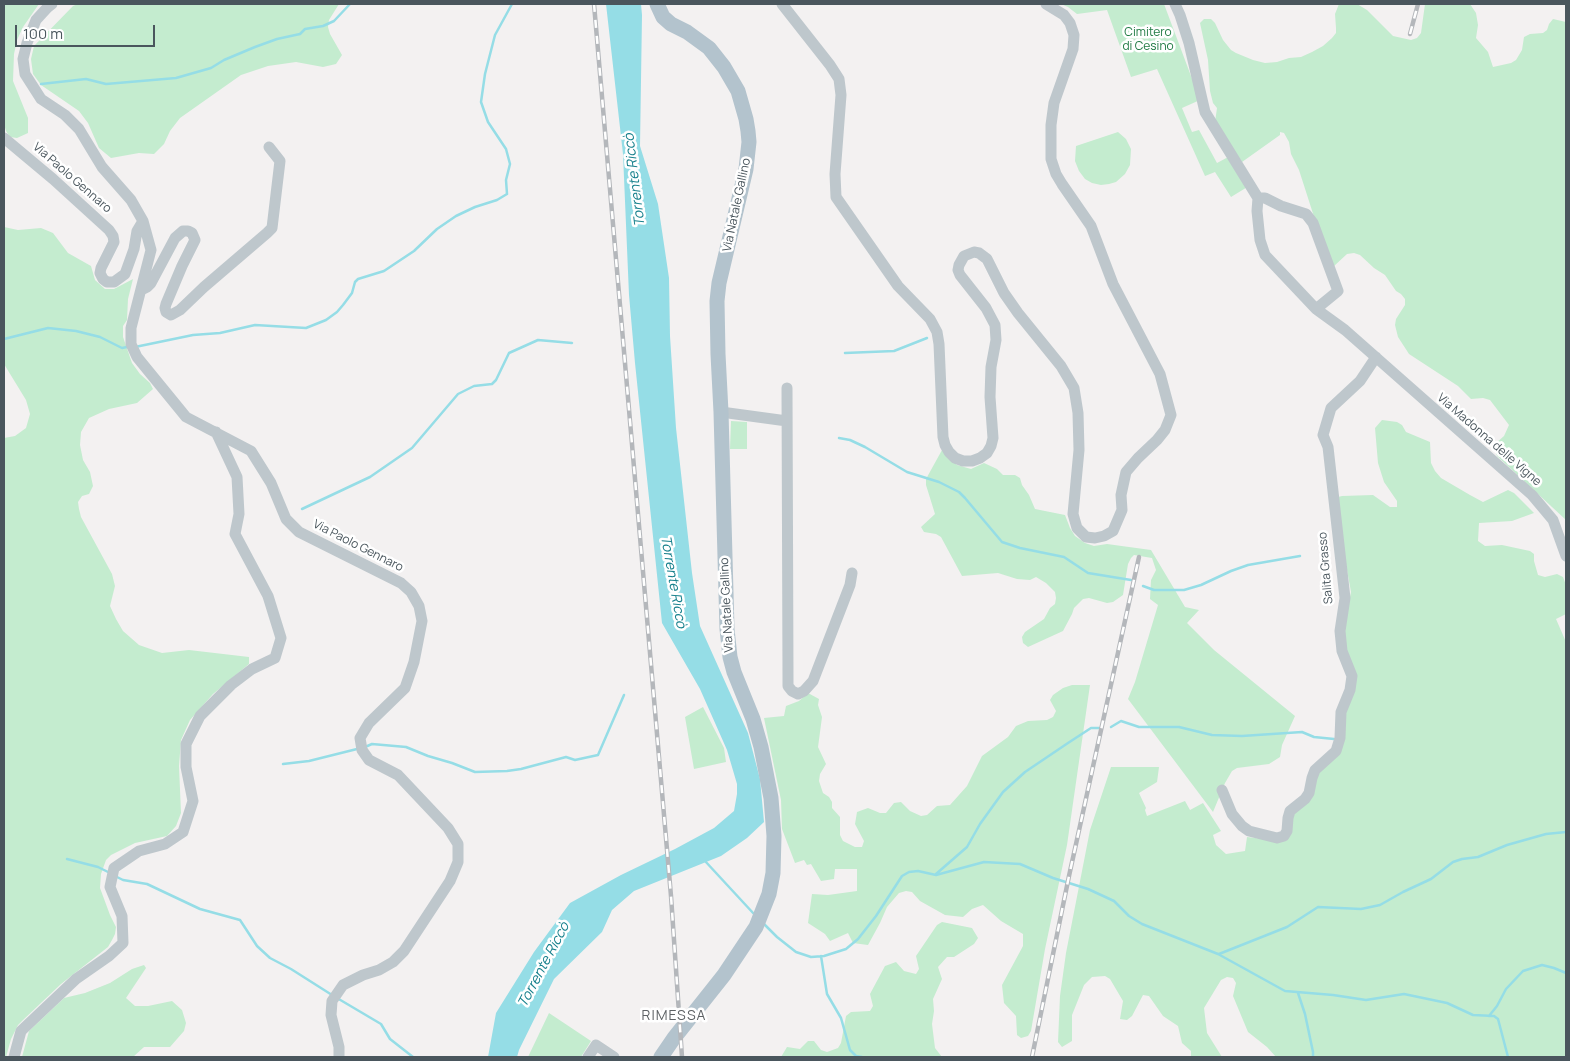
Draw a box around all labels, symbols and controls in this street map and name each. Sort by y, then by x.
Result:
scale bar [18,15,158,47]
text: 100 m [23,23,63,44]
park label: Cimitero di Cesino [1122,26,1174,54]
water label: Torrente Riccò [621,133,649,227]
street label: Via Paolo Gennaro [30,140,114,216]
street label: Via Natale Gallino [720,157,754,253]
street label: Via Madonna delle Vigne [1434,391,1544,489]
street label: Via Paolo Gennaro [310,517,406,575]
street label: Salita Grasso [1316,531,1336,605]
water label: Torrente Riccò [657,534,689,630]
street label: Via Natale Gallino [717,557,737,653]
water label: Torrente Riccò [515,920,573,1010]
district label: RIMESSA [641,1008,707,1024]

